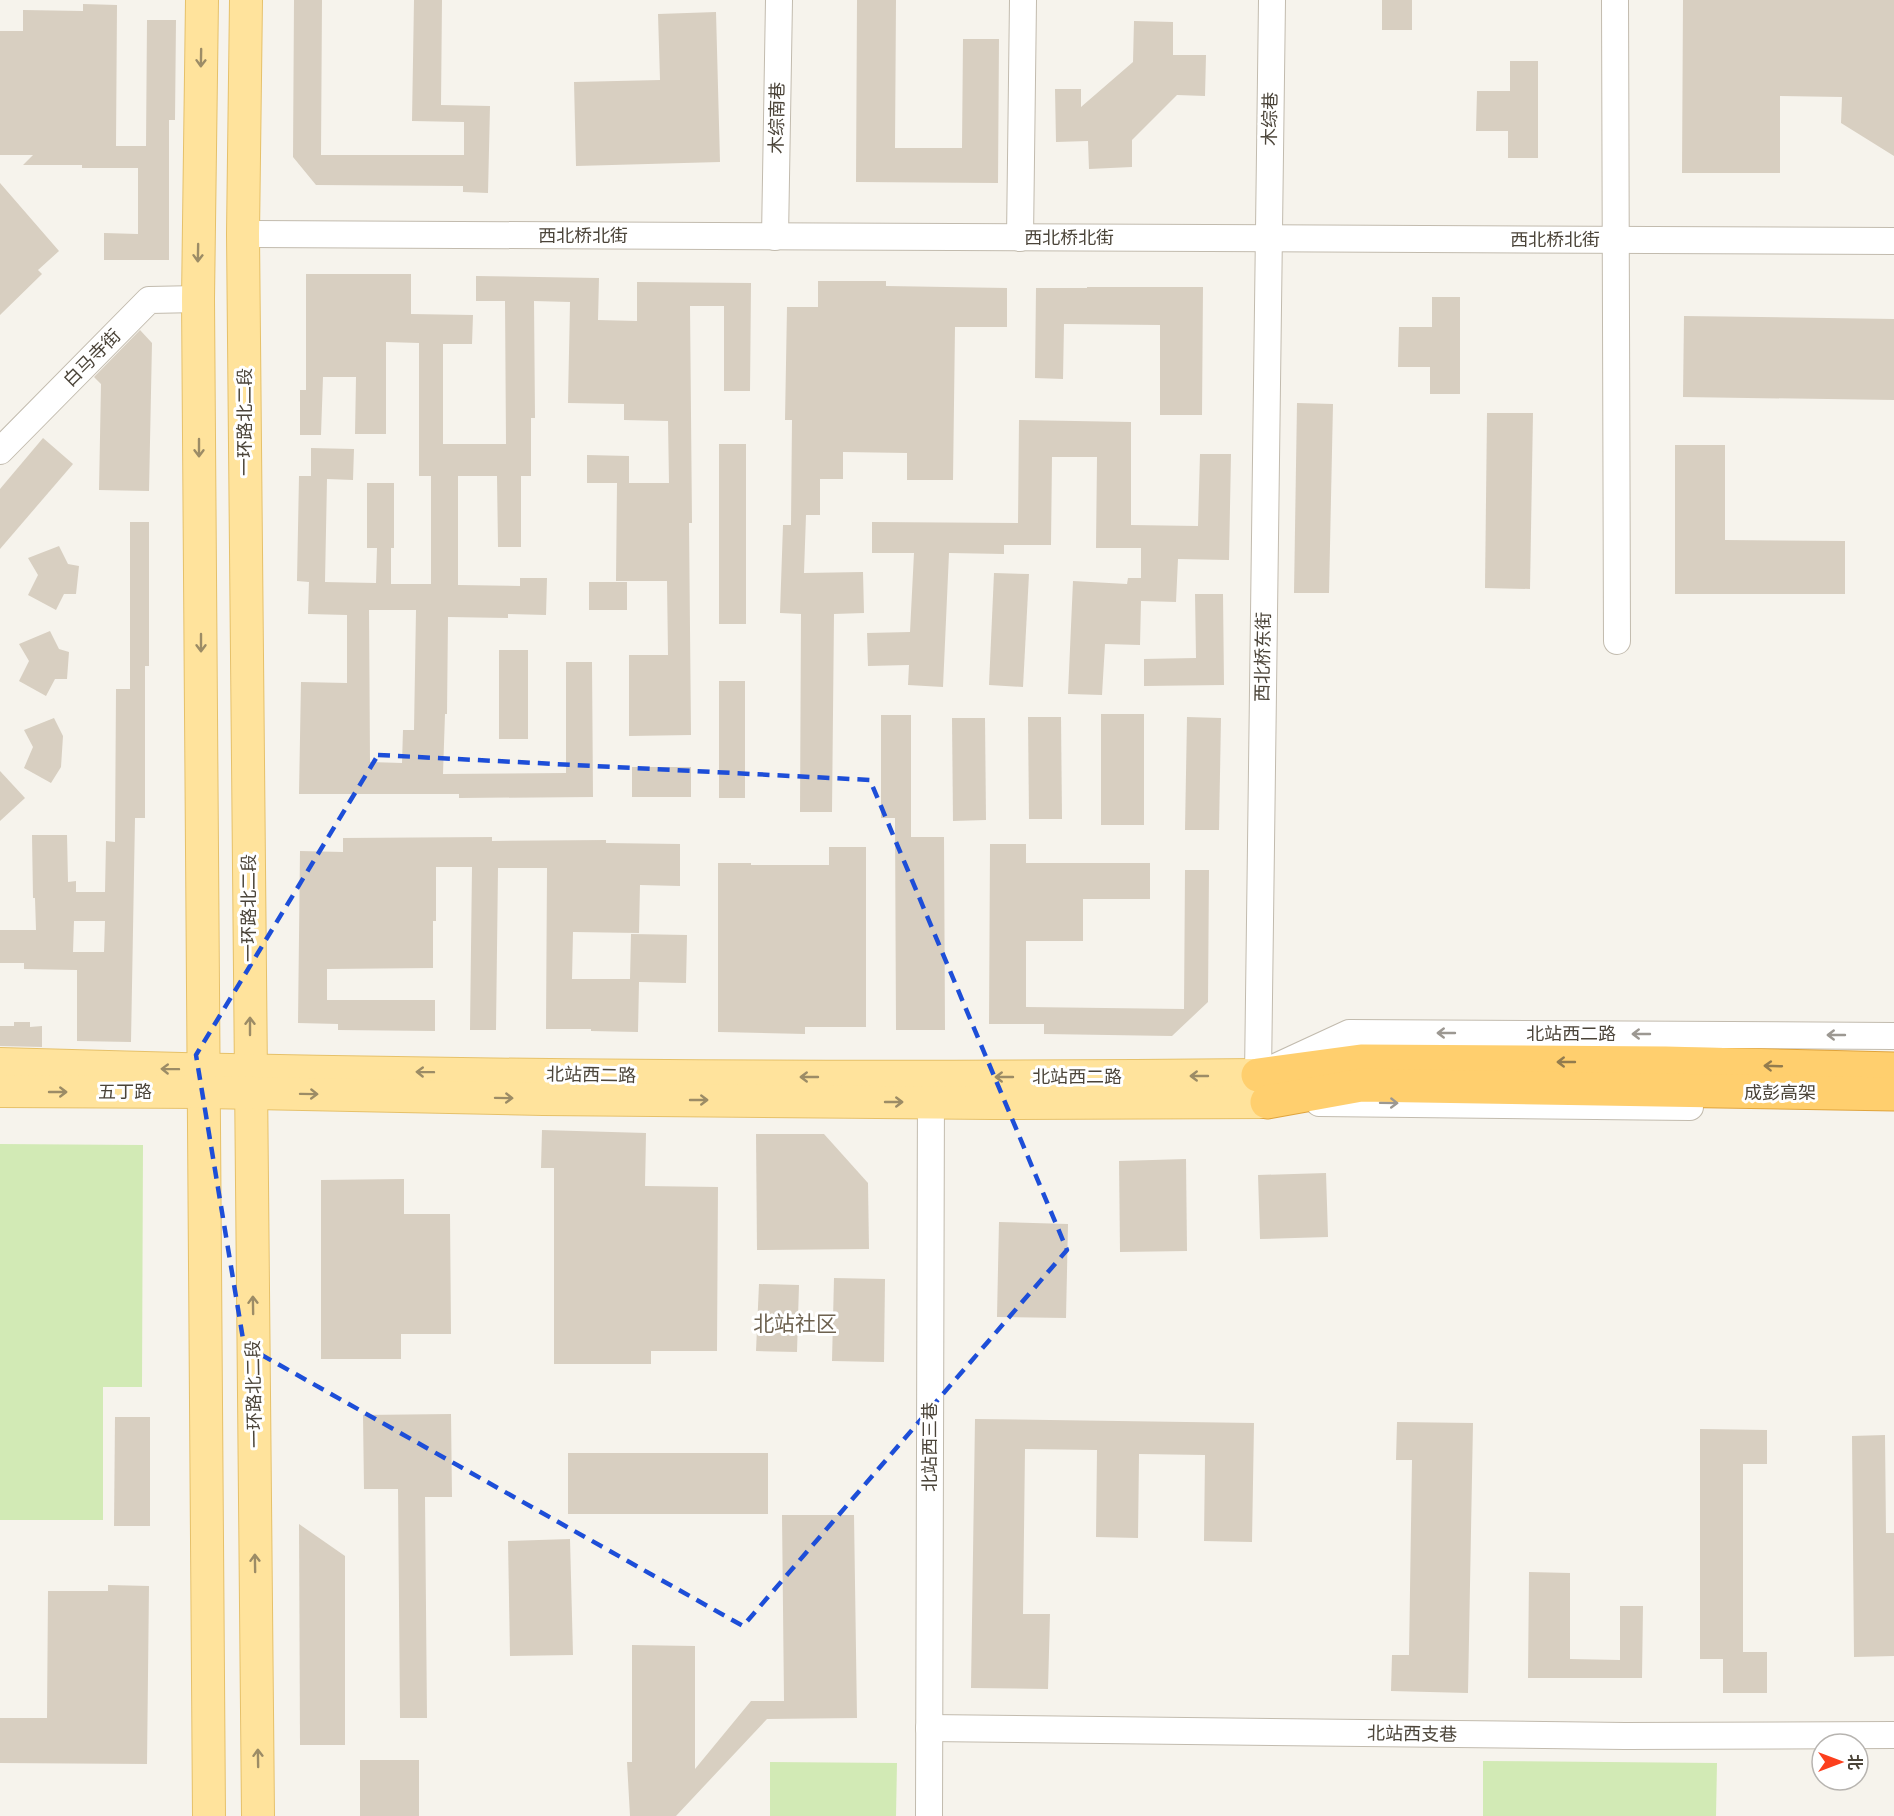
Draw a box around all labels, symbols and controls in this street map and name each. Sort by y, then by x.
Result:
one-way arrow [195,48,207,68]
street label: 木综南巷 [765,82,788,154]
street label: 木综巷 [1259,92,1280,146]
street label: 西北桥北街 [538,225,628,246]
street label: 西北桥北街 [1024,227,1114,248]
street label: 西北桥北街 [1510,229,1600,250]
one-way arrow [193,243,204,263]
street label: 白马寺街 [59,325,125,391]
street label: 一环路北二段 [234,368,255,476]
one-way arrow [193,438,205,458]
street label: 西北桥东街 [1251,612,1274,702]
one-way arrow [195,633,207,653]
street label: 一环路北二段 [238,854,259,962]
one-way arrow [244,1016,255,1036]
street label: 北站西二路 [1526,1023,1616,1044]
one-way arrow [1436,1027,1456,1039]
one-way arrow [1631,1028,1651,1040]
one-way arrow [1826,1030,1846,1041]
one-way arrow [1556,1056,1576,1068]
one-way arrow [1763,1060,1783,1072]
one-way arrow [161,1063,181,1075]
street label: 北站西二路 [546,1063,636,1086]
street label: 北站西二路 [1032,1066,1122,1087]
one-way arrow [416,1067,436,1078]
one-way arrow [1190,1070,1210,1082]
one-way arrow [800,1071,820,1083]
one-way arrow [995,1071,1015,1083]
street label: 五丁路 [98,1081,152,1102]
street label: 成彭高架 [1744,1082,1816,1103]
one-way arrow [48,1086,68,1098]
one-way arrow [298,1088,318,1100]
one-way arrow [493,1092,513,1104]
one-way arrow [688,1094,708,1106]
one-way arrow [883,1096,903,1108]
one-way arrow [1378,1098,1398,1109]
one-way arrow [247,1295,258,1315]
district label: 北站社区 [753,1311,837,1336]
street label: 一环路北二段 [242,1340,265,1448]
street label: 北站西三巷 [919,1402,940,1492]
one-way arrow [250,1553,261,1573]
street label: 北站西支巷 [1367,1722,1457,1745]
north arrow [1810,1732,1870,1792]
one-way arrow [252,1748,264,1768]
text: 北 [1845,1754,1864,1770]

